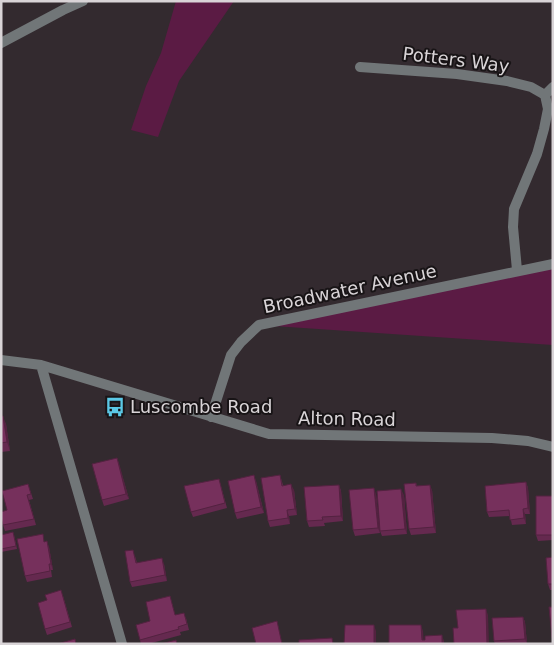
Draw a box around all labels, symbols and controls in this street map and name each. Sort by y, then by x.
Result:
street label: Potters Way [402,43,511,77]
street label: Broadwater Avenue [261,260,439,317]
bus stop icon: Luscombe Road [104,396,126,418]
place label: Luscombe Road [130,396,272,417]
street label: Alton Road [298,407,396,430]

